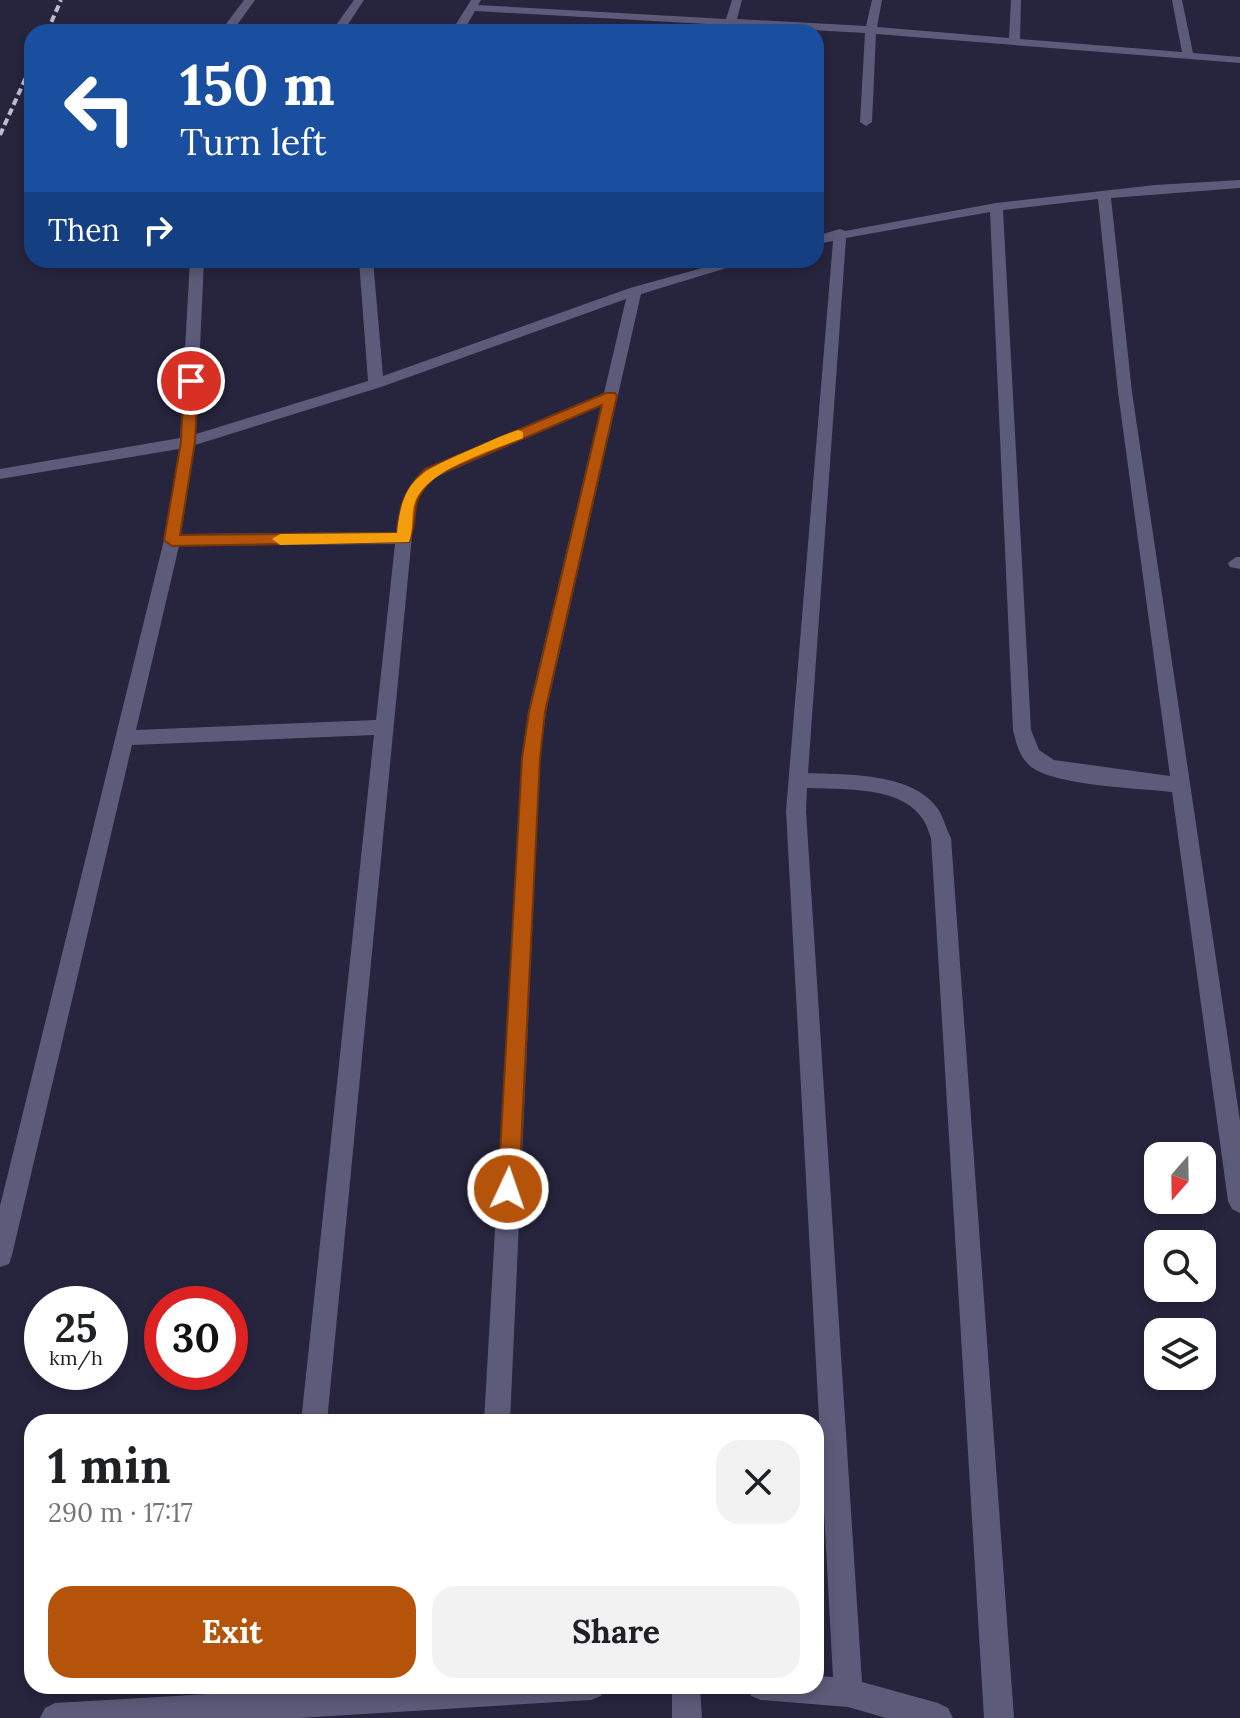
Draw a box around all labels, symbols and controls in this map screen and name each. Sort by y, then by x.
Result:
text: 150 m [180,49,335,120]
icon: left [48,56,152,160]
text: Turn left [180,119,327,165]
icon: right [136,208,180,252]
text: Then [48,211,120,249]
pin [157,347,225,415]
icon: arrive [169,359,213,403]
north arrow [1144,1142,1216,1214]
map controls [1144,1142,1216,1390]
position arrow [466,1147,550,1231]
button: search [1144,1230,1216,1302]
speed limit sign: 30 [144,1286,248,1390]
text: 25 [55,1302,97,1353]
button: layers [1144,1318,1216,1390]
text: km/h [49,1345,103,1370]
text: 1 min [48,1435,171,1496]
button: close [716,1440,800,1524]
text: 290 m · 17:17 [48,1496,193,1529]
button: Exit [48,1586,416,1678]
button: Share [432,1586,800,1678]

